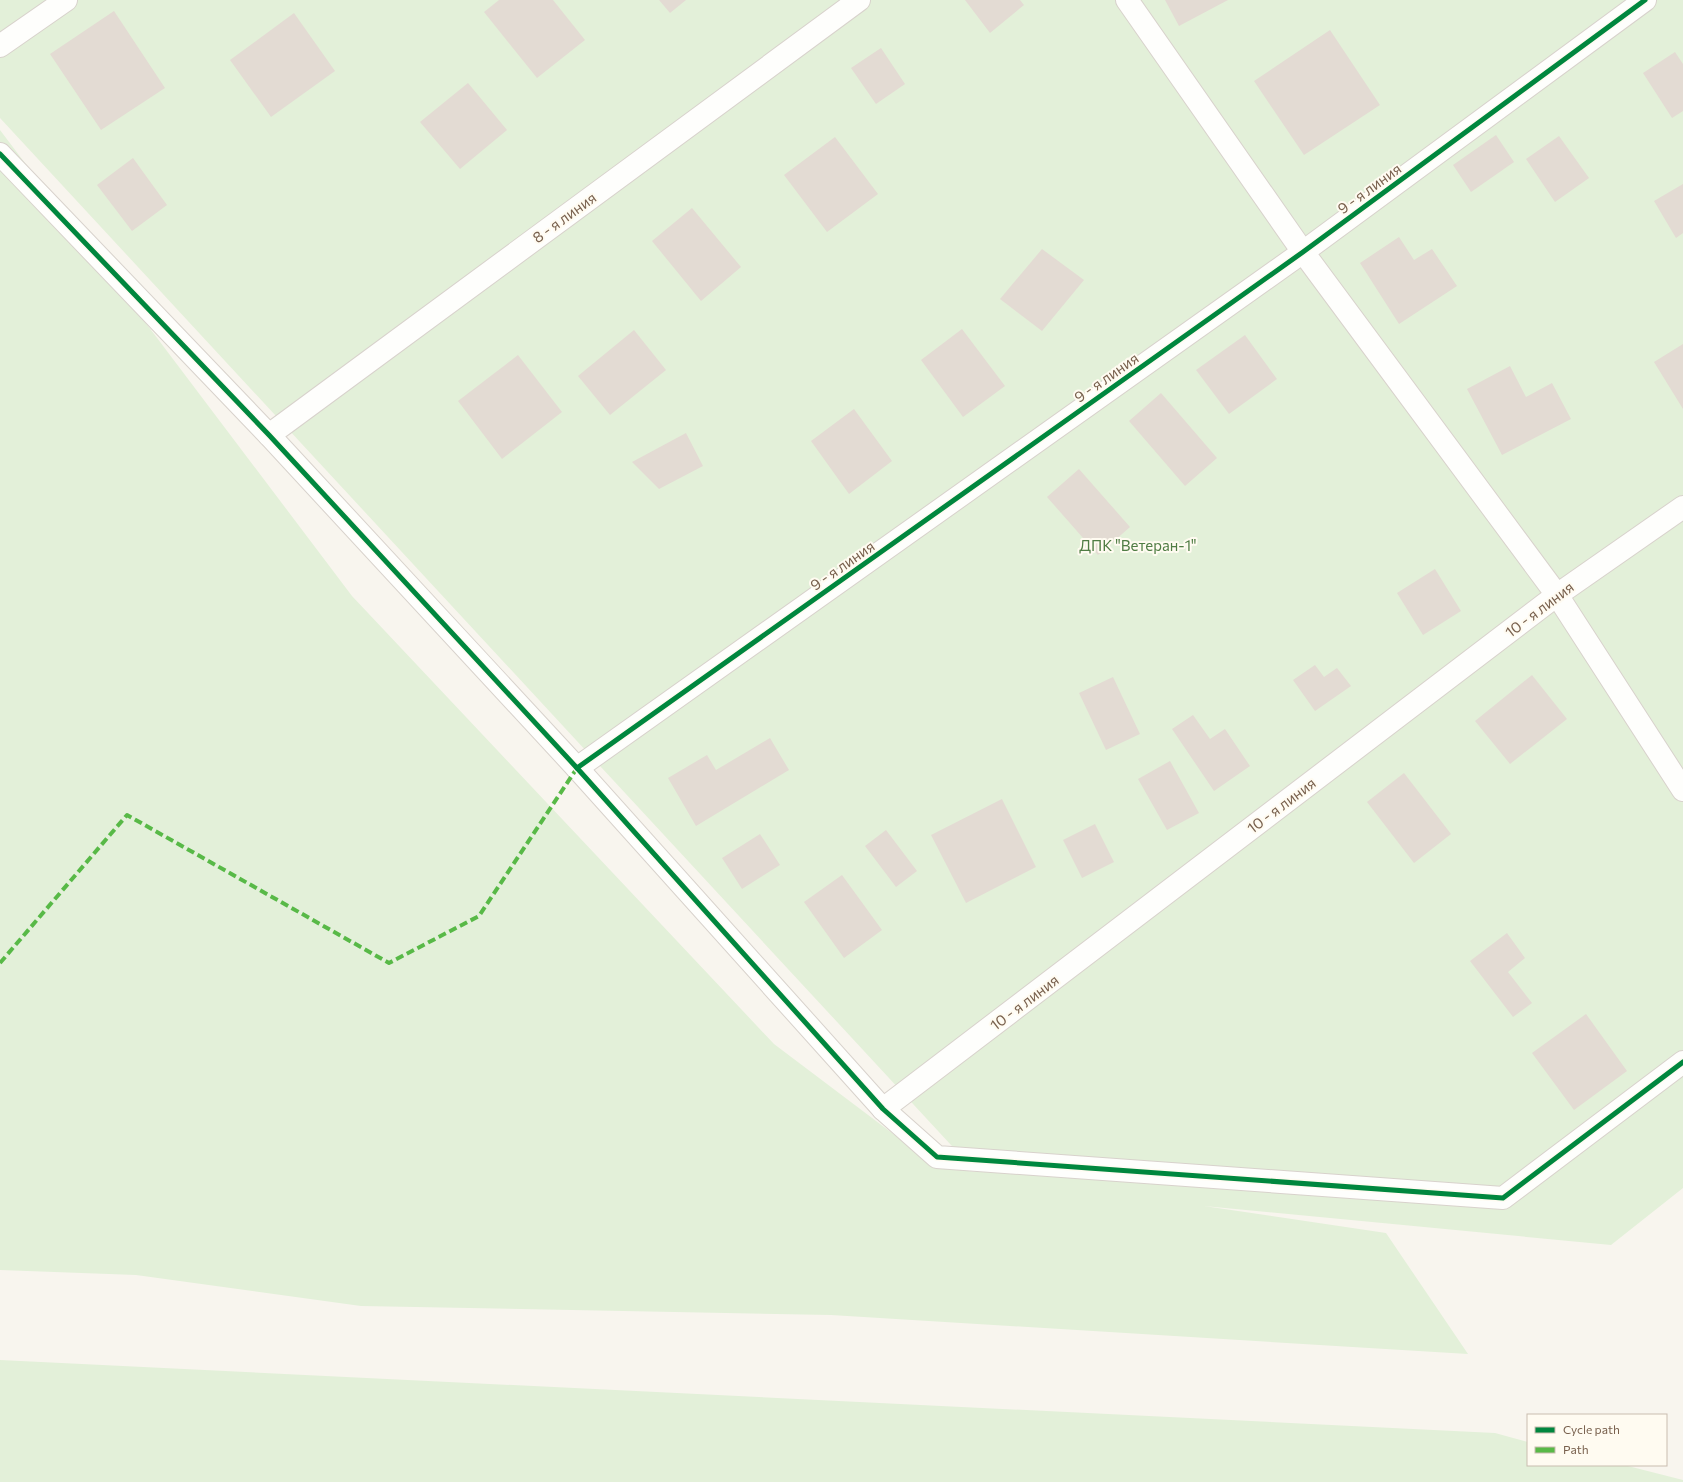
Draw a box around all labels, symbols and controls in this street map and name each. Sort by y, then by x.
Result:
street label: 9 - я линия [1334,159,1404,217]
street label: 8 - я линия [529,188,599,246]
street label: 9 - я линия [1070,348,1142,406]
street label: 9 - я линия [806,536,878,594]
park label: ДПК "Ветеран-1" [1079,536,1197,554]
street label: 10 - я линия [1501,577,1577,641]
street label: 10 - я линия [1243,773,1319,837]
street label: 10 - я линия [986,970,1062,1034]
legend [1527,1414,1667,1466]
text: Cycle path [1563,1422,1620,1436]
text: Path [1563,1442,1589,1456]

